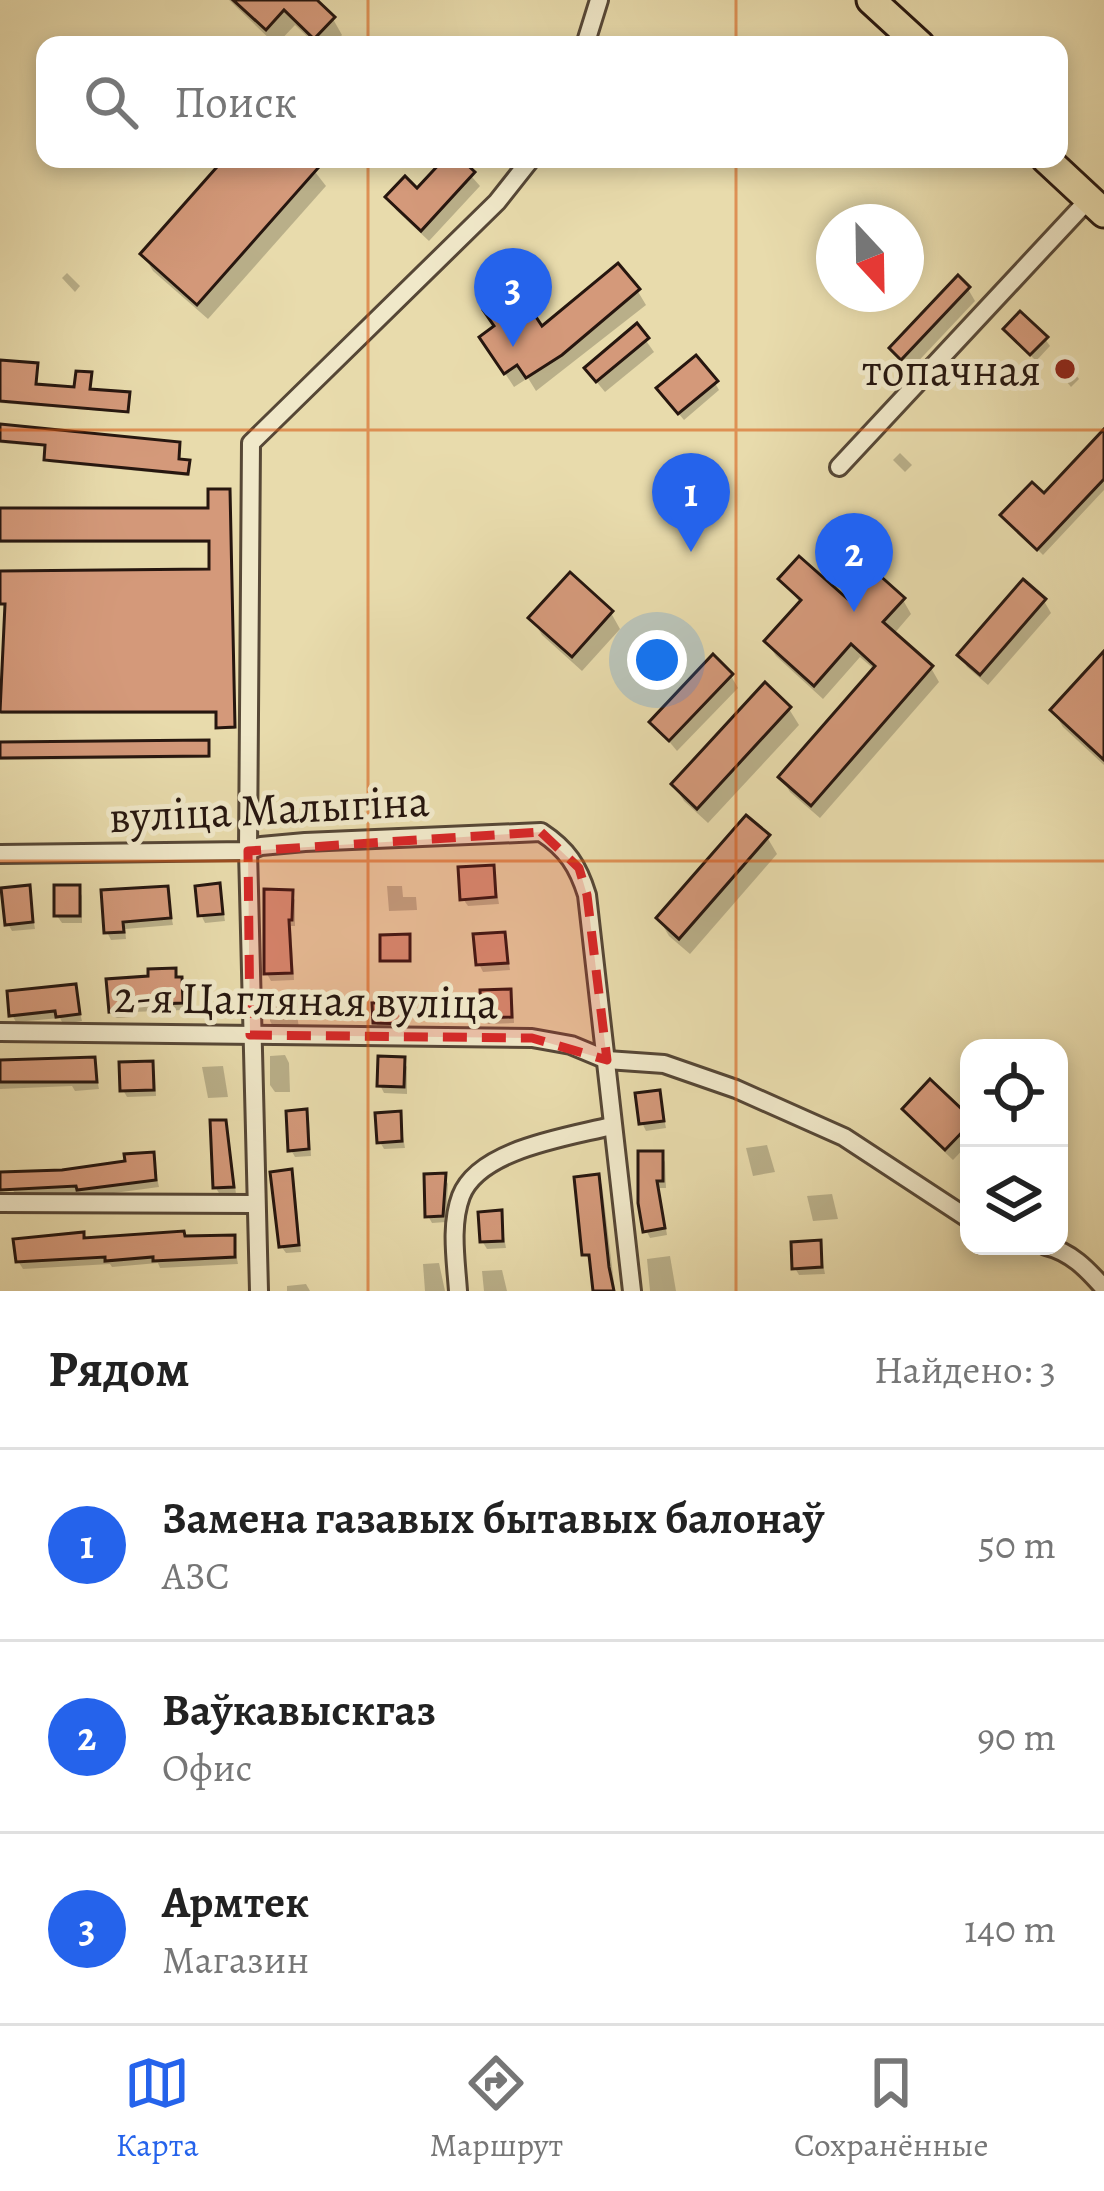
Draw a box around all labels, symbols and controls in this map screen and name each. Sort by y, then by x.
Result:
search box [36,36,1068,168]
icon: search [78,69,144,135]
text: Поиск [174,71,297,133]
north arrow [816,204,924,312]
pin: 3 [474,248,552,347]
place label: топачная [862,339,1041,401]
marker: топачная [1052,356,1078,382]
pin: 1 [652,453,730,552]
pin: 2 [815,513,893,612]
your location [627,630,687,690]
street label: вуліца Малыгіна [107,770,431,848]
street label: 2-я Цагляная вуліца [113,966,499,1034]
map controls [960,1039,1068,1255]
button: locate [960,1039,1068,1147]
button: layers [960,1147,1068,1255]
text: Рядом [48,1334,190,1404]
text: Найдено: 3 [874,1343,1056,1396]
text: Замена газавых бытавых балонаў [162,1487,824,1549]
text: 1 [80,1518,94,1571]
text: 50 m [978,1518,1056,1571]
text: АЗС [162,1549,230,1602]
text: Ваўкавыскгаз [162,1679,436,1741]
text: 2 [78,1710,96,1763]
text: 90 m [977,1710,1056,1763]
text: Офис [162,1741,252,1794]
text: Армтек [162,1871,309,1933]
text: 3 [79,1902,95,1955]
text: 140 m [964,1902,1056,1955]
text: Магазин [162,1933,309,1986]
tab: Карта [115,2050,199,2167]
tab: Маршрут [429,2050,563,2167]
tab: Сохранённые [794,2050,989,2167]

